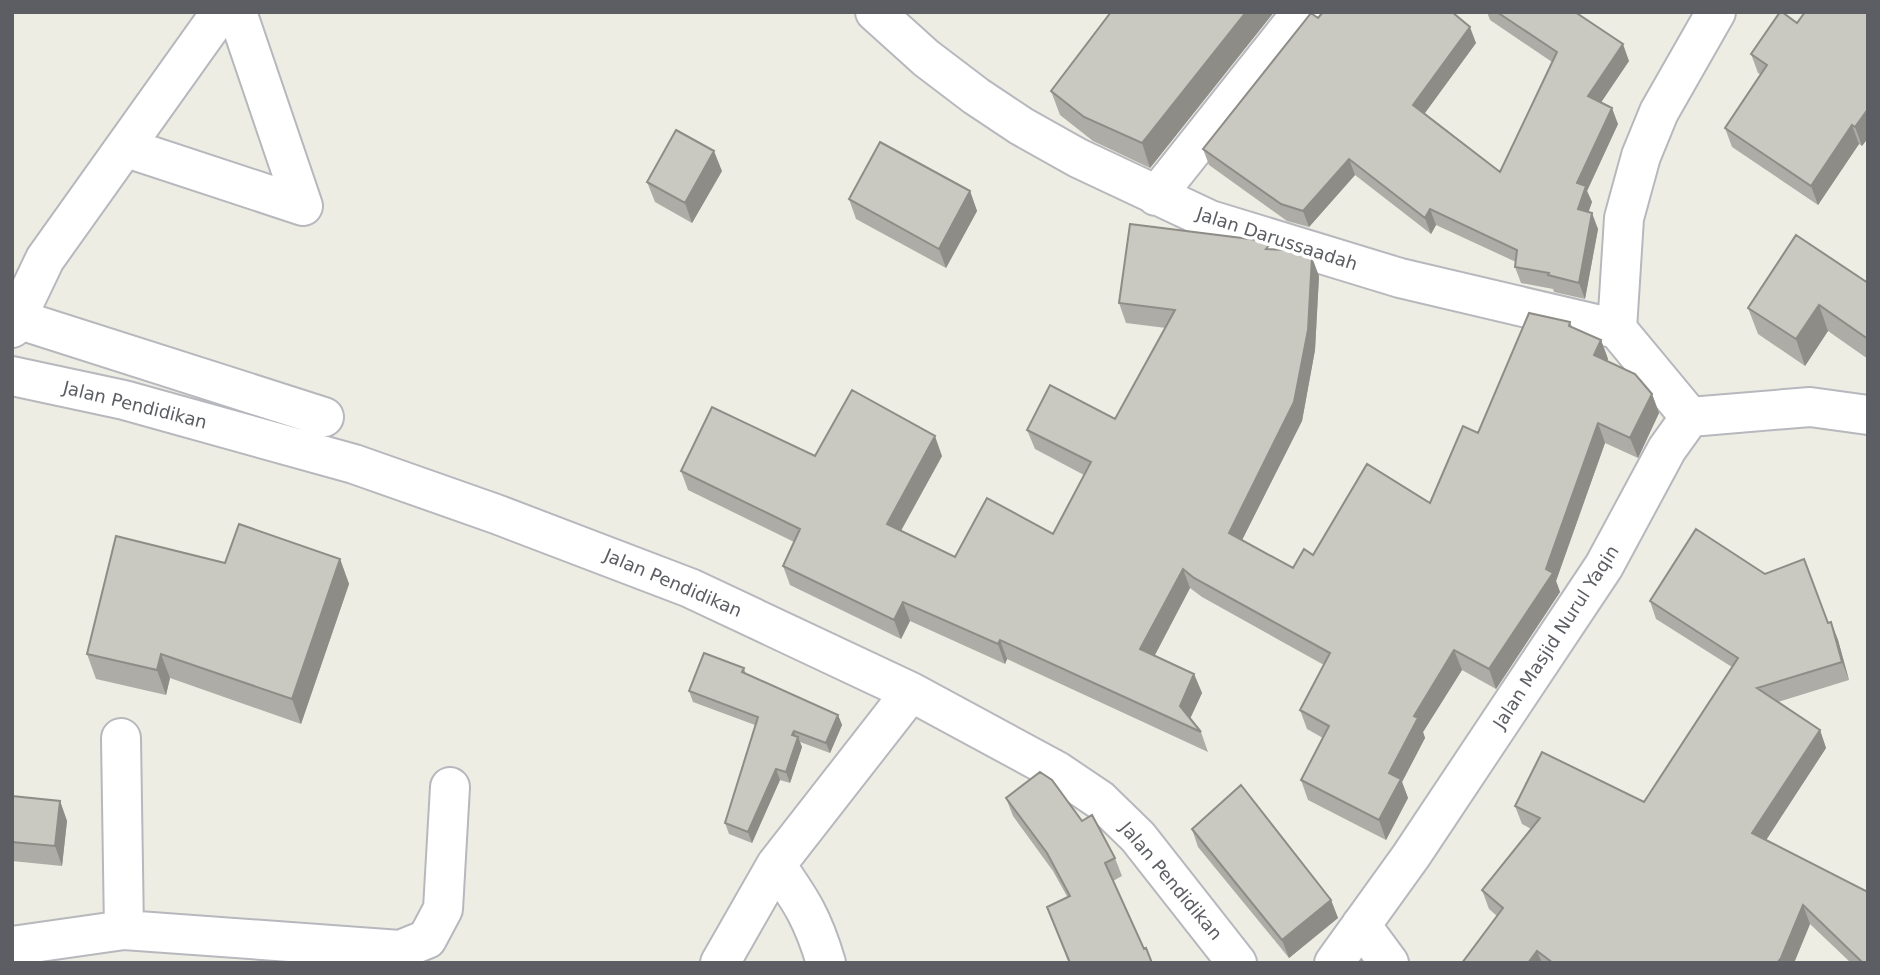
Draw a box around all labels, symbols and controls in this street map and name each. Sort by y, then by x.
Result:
street label: Jalan Darussaadah [1193,202,1360,274]
street label: Jalan Pendidikan [60,376,209,433]
street label: Jalan Masjid Nurul Yaqin [1488,541,1623,733]
street label: Jalan Pendidikan [600,544,745,621]
street label: Jalan Pendidikan [1115,817,1227,944]

